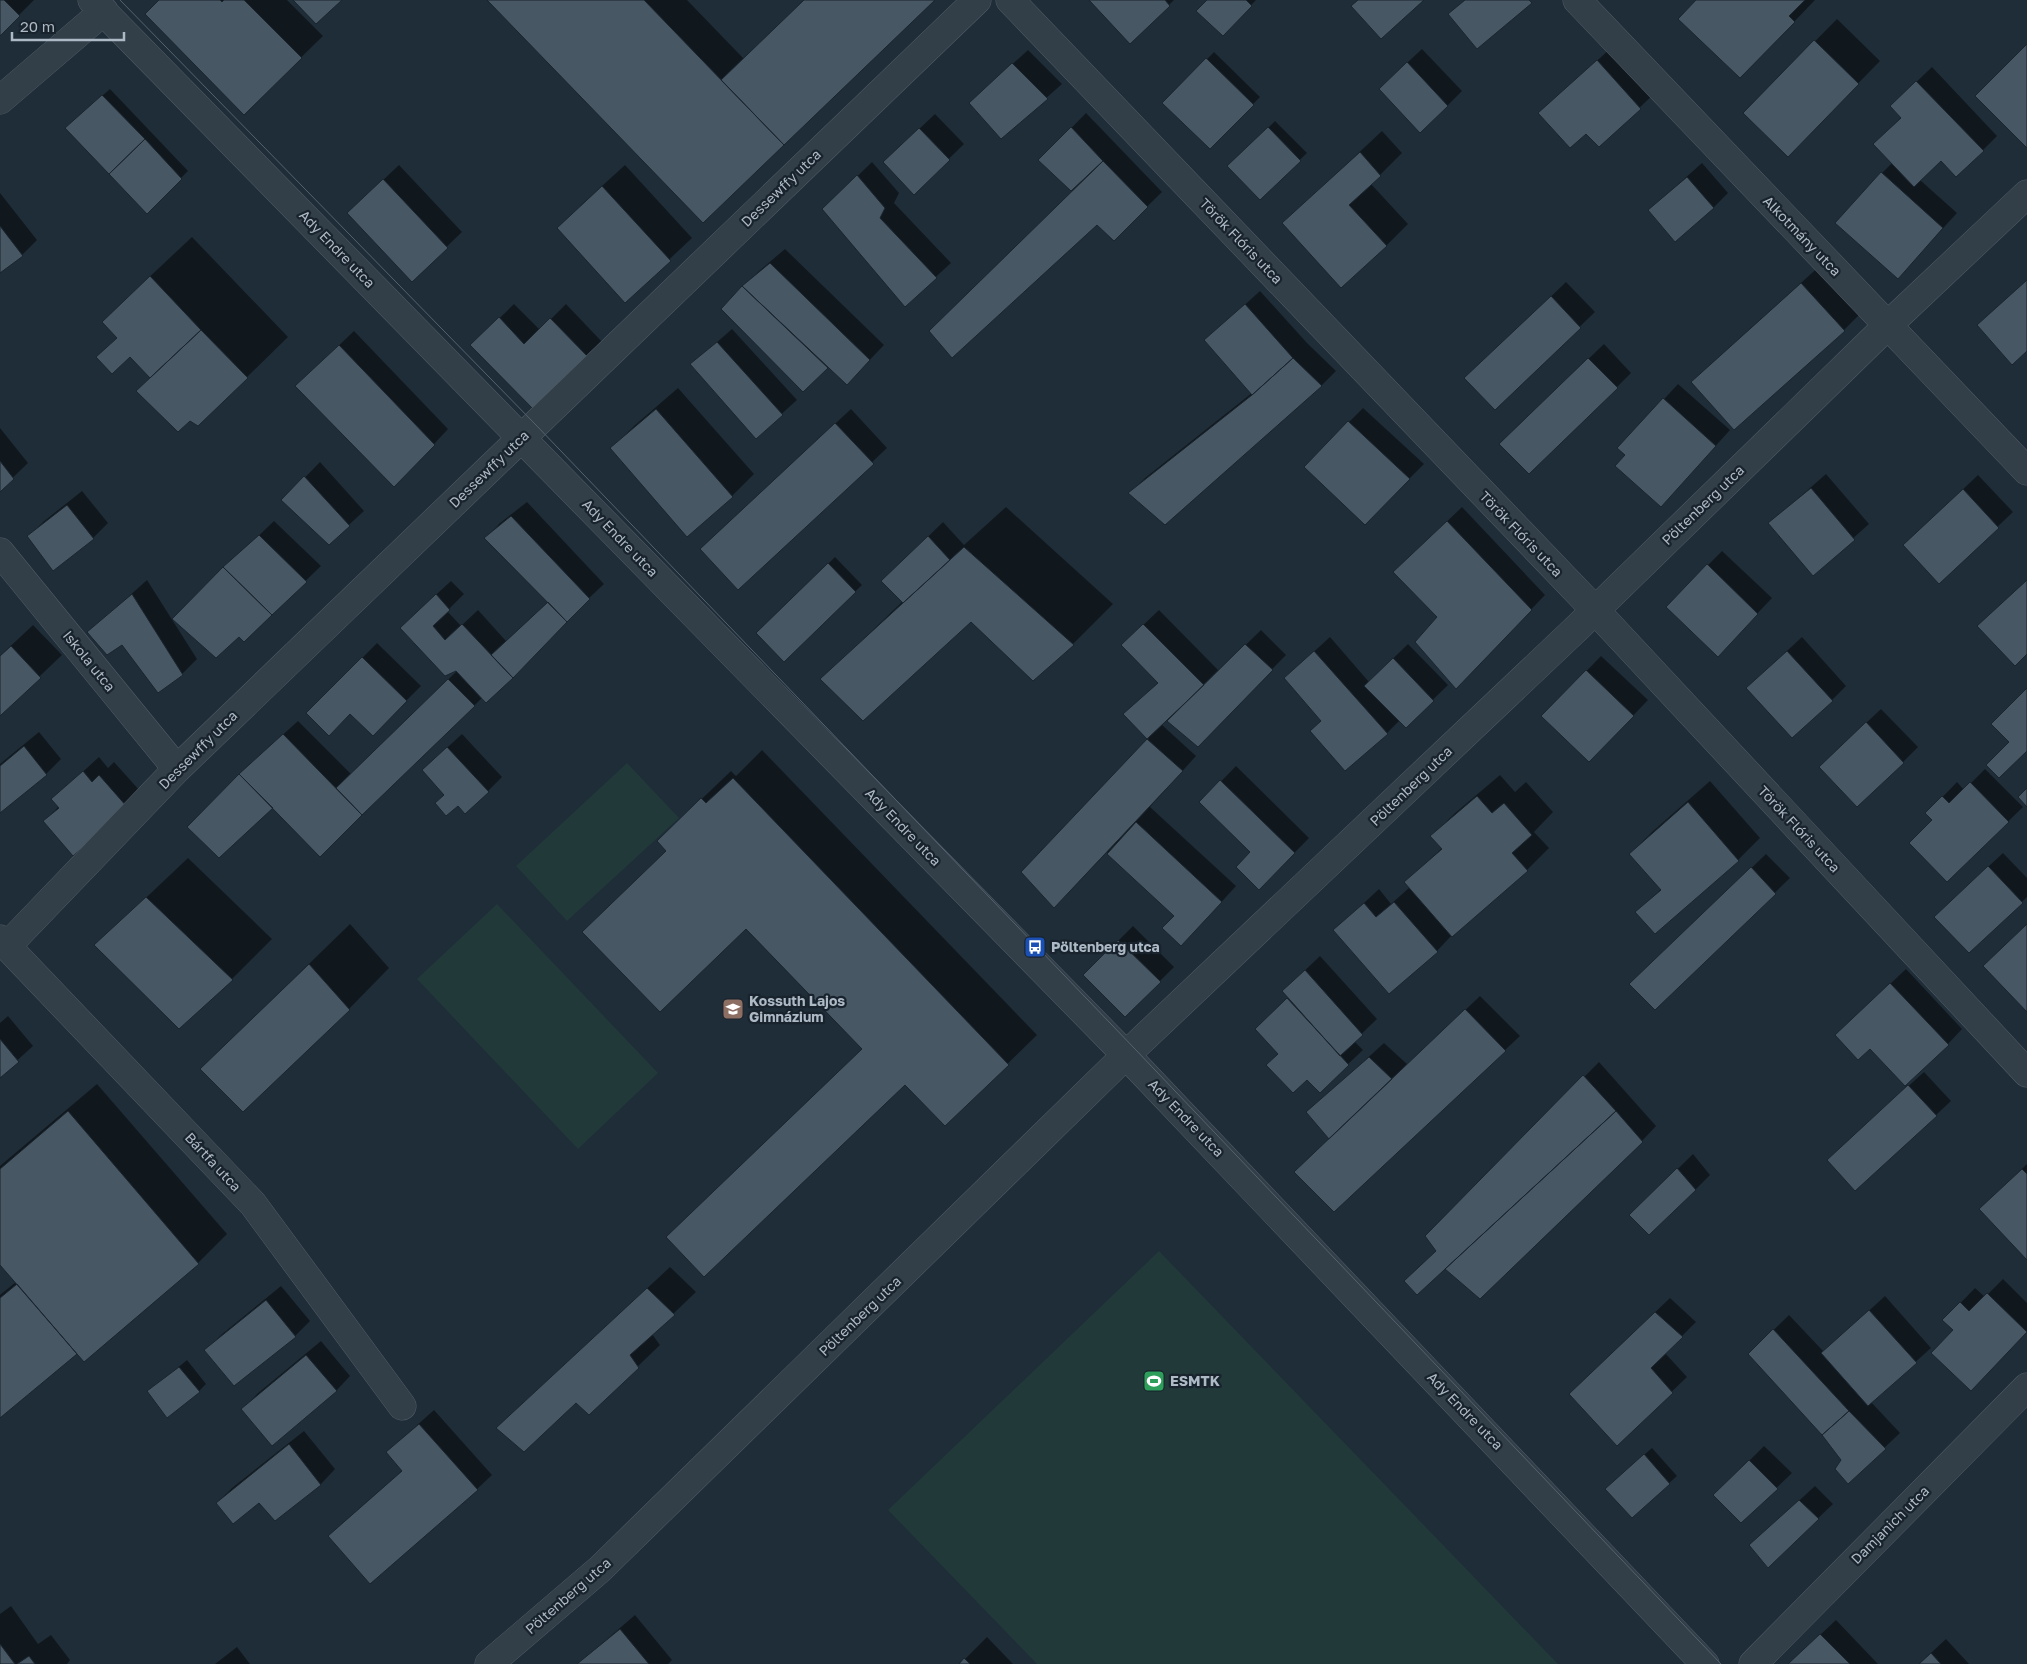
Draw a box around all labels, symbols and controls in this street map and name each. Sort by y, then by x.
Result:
scale bar [12,10,125,42]
text: 20 m [20,17,55,35]
street label: Dessewffy utca [737,145,824,230]
street label: Alkotmány utca [1760,192,1845,279]
street label: Török Flóris utca [1196,194,1286,287]
street label: Ady Endre utca [296,206,379,291]
street label: Dessewffy utca [445,426,532,511]
street label: Pöltenberg utca [1658,461,1747,548]
street label: Török Flóris utca [1476,487,1566,580]
street label: Ady Endre utca [579,495,662,580]
street label: Iskola utca [60,627,119,695]
street label: Dessewffy utca [155,707,240,792]
street label: Pöltenberg utca [1366,742,1455,829]
street label: Török Flóris utca [1755,782,1844,875]
street label: Ady Endre utca [862,784,945,869]
bus stop icon: Pöltenberg utca [1023,935,1047,959]
place label: Pöltenberg utca [1051,938,1160,955]
place label: Kossuth Lajos Gimnázium [749,992,845,1025]
school or university icon: Kossuth Lajos Gimnázium [721,997,745,1021]
street label: Ady Endre utca [1145,1075,1228,1160]
street label: Bártfa utca [182,1129,245,1195]
street label: Pöltenberg utca [815,1272,904,1359]
street label: Ady Endre utca [1424,1368,1507,1453]
sports icon: ESMTK [1142,1369,1166,1393]
place label: ESMTK [1170,1372,1220,1389]
street label: Damjanich utca [1847,1482,1932,1567]
street label: Pöltenberg utca [521,1554,614,1637]

